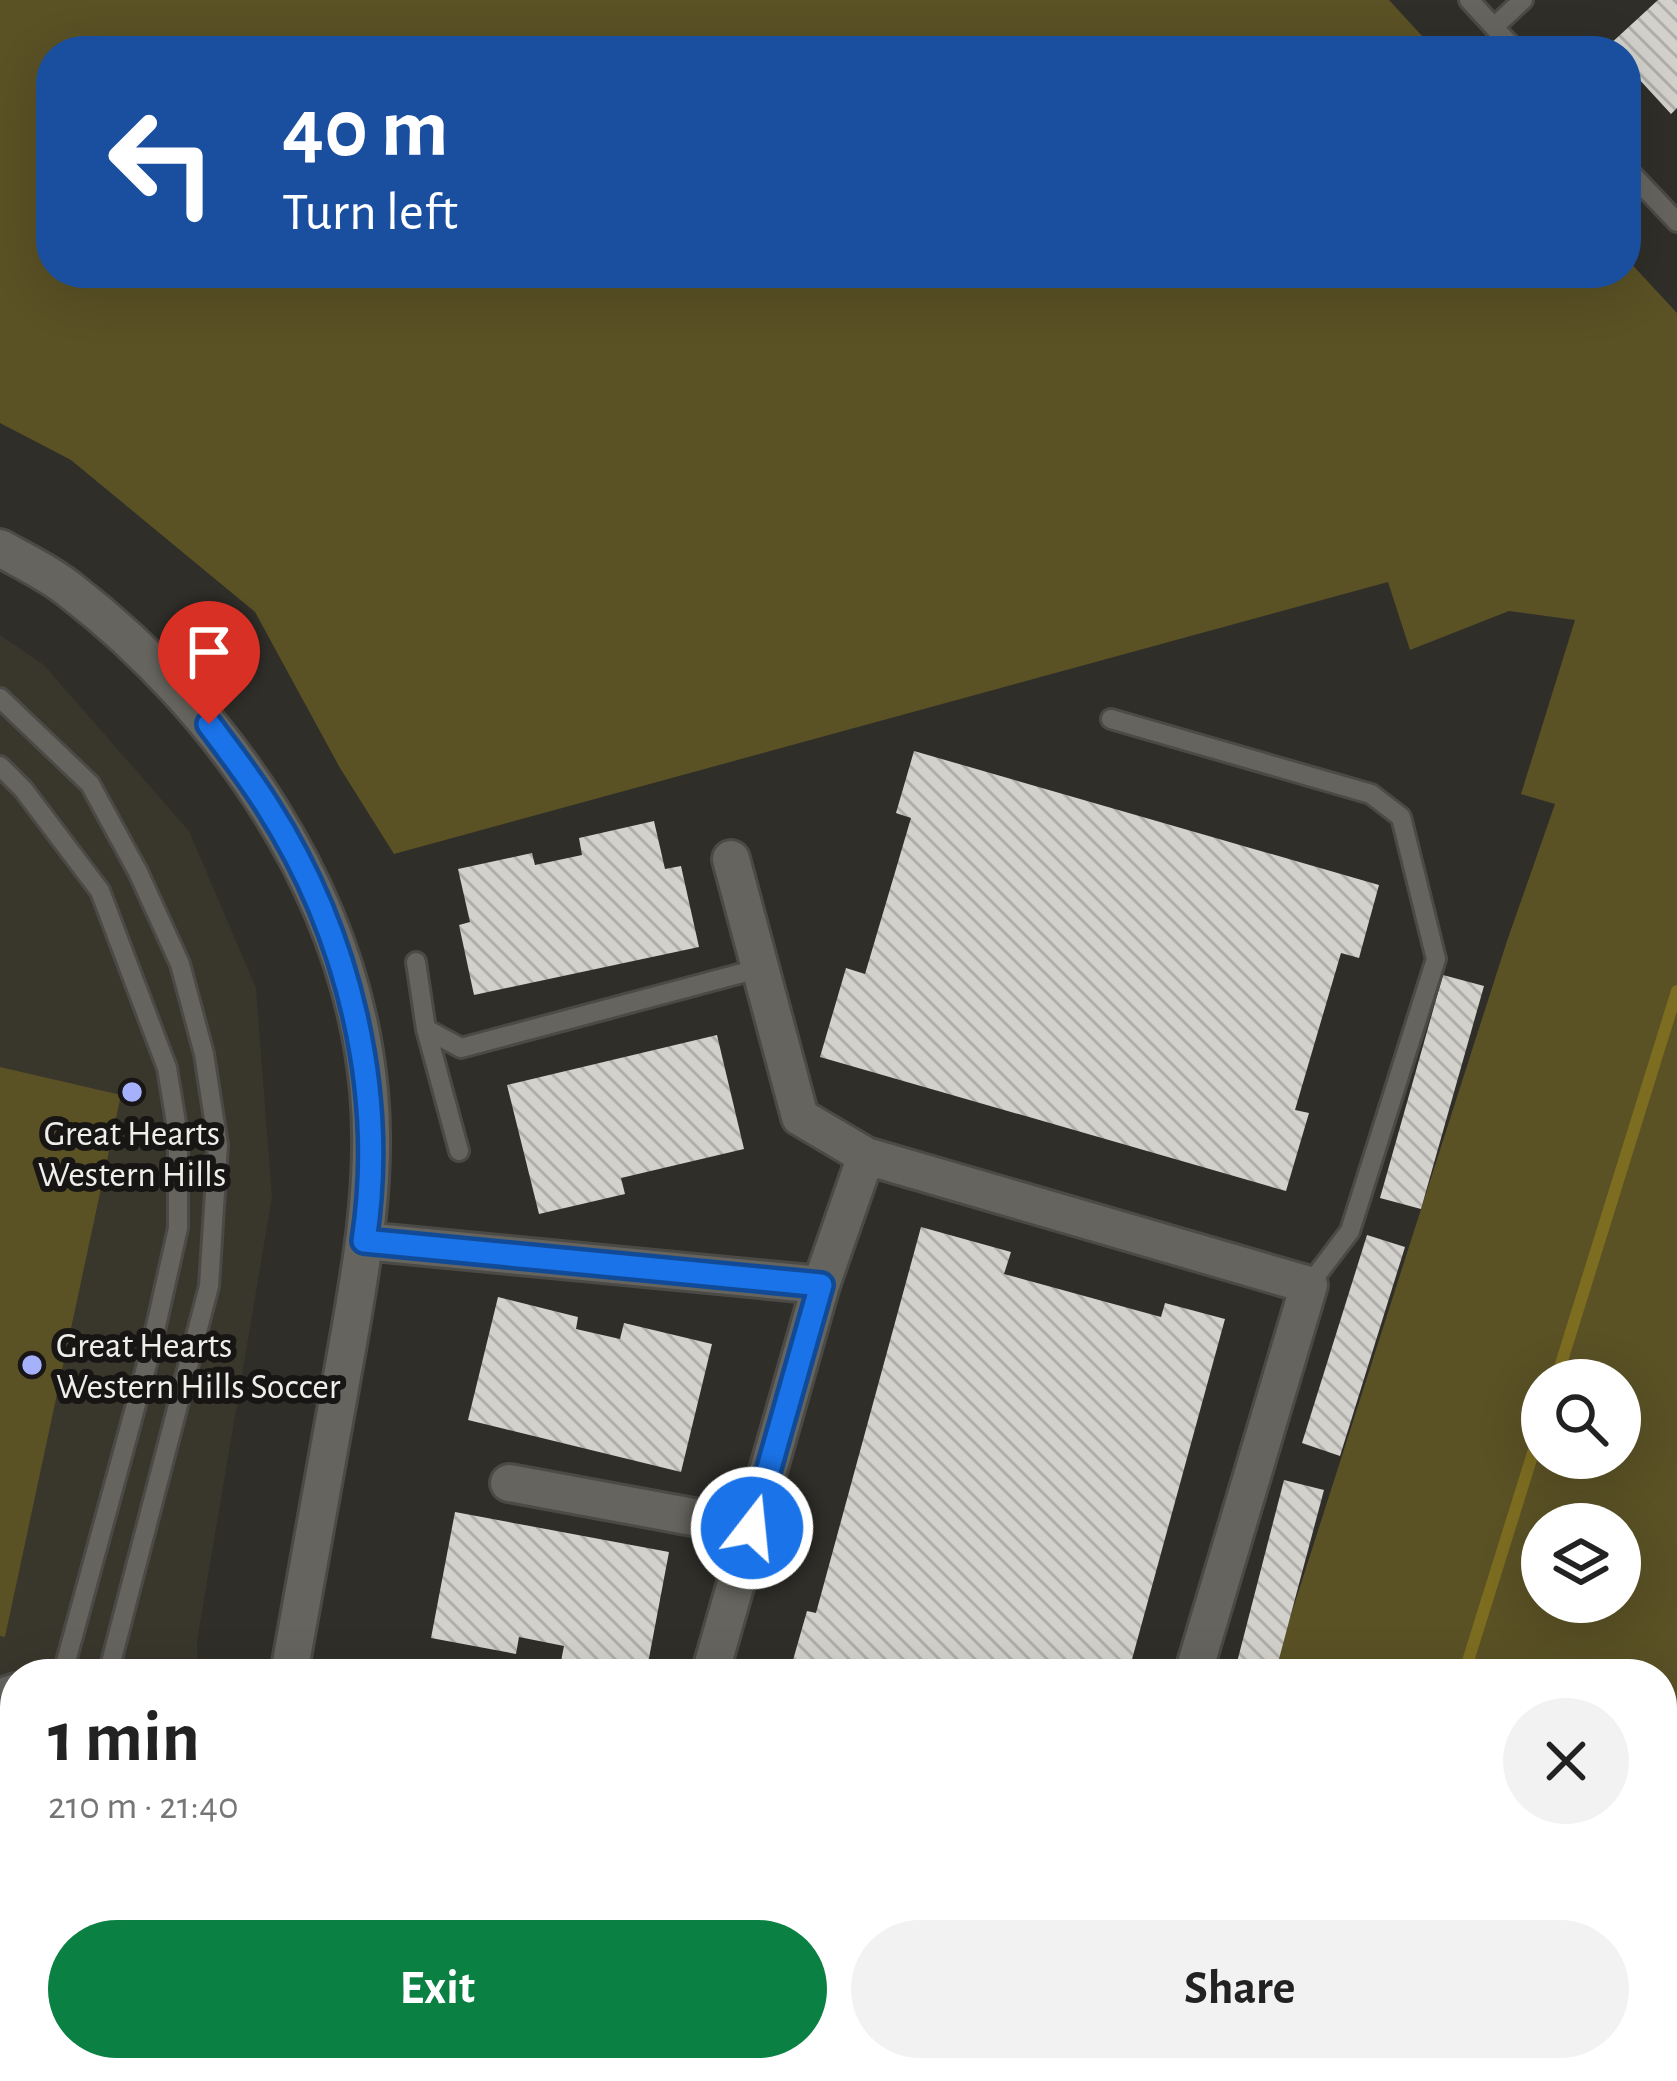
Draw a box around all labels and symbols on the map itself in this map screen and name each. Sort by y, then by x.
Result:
pin [158,601,260,724]
marker: Great Hearts Western Hills [119,1079,145,1105]
place label: Great Hearts Western Hills [38,1116,226,1193]
place label: Great Hearts Western Hills Soccer [56,1328,341,1405]
marker: Great Hearts Western Hills Soccer [19,1352,45,1378]
position arrow [689,1465,815,1591]

